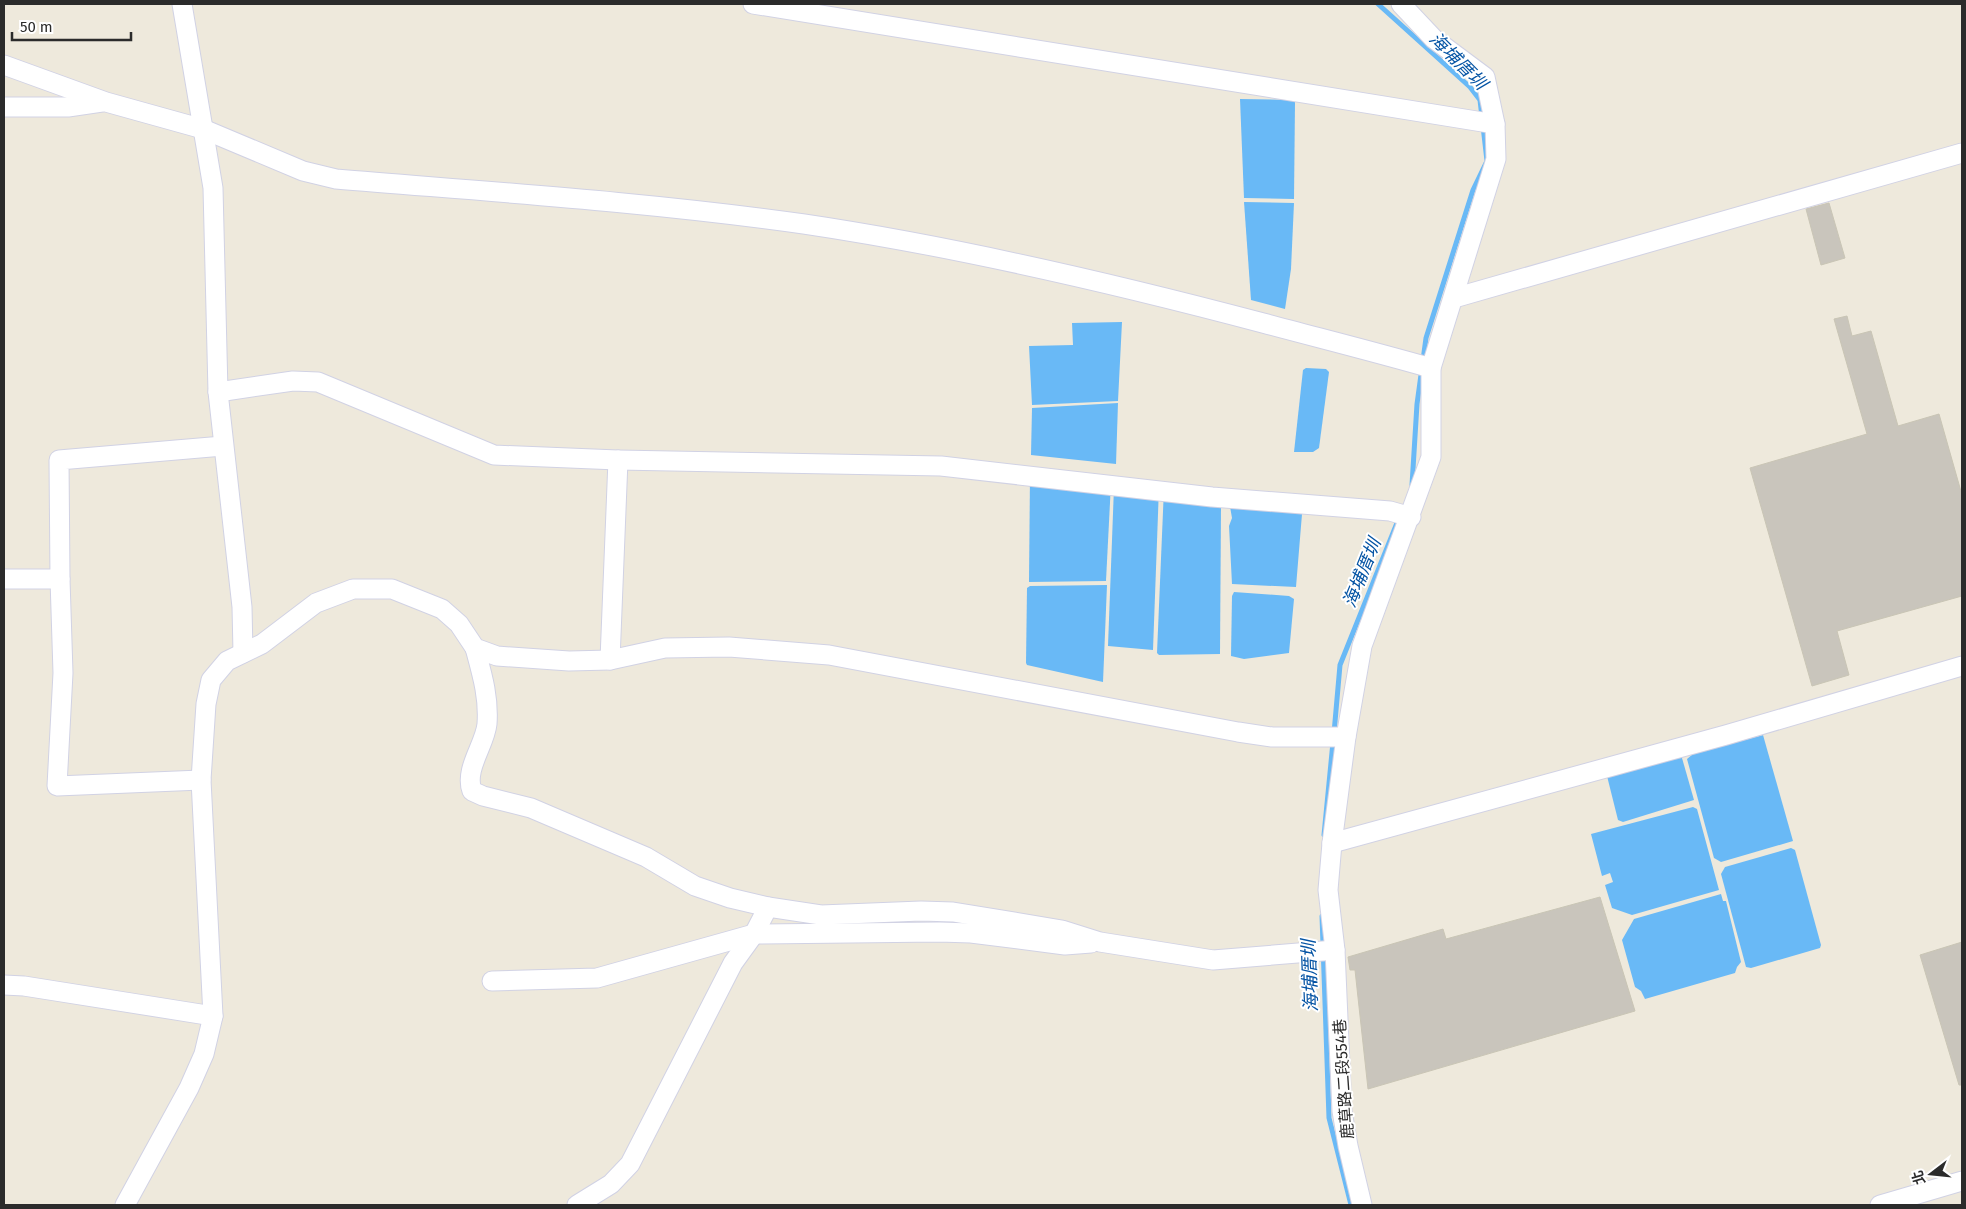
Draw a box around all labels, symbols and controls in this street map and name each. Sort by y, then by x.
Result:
scale bar [12,10,131,42]
text: 50 m [20,18,53,36]
water label: 海埔厝圳 [1425,28,1493,96]
water label: 海埔厝圳 [1338,533,1387,610]
water label: 海埔厝圳 [1298,937,1322,1012]
street label: 鹿草路二段554巷 [1330,1018,1357,1140]
north arrow [1906,1149,1956,1199]
text: 北 [1909,1168,1929,1187]

